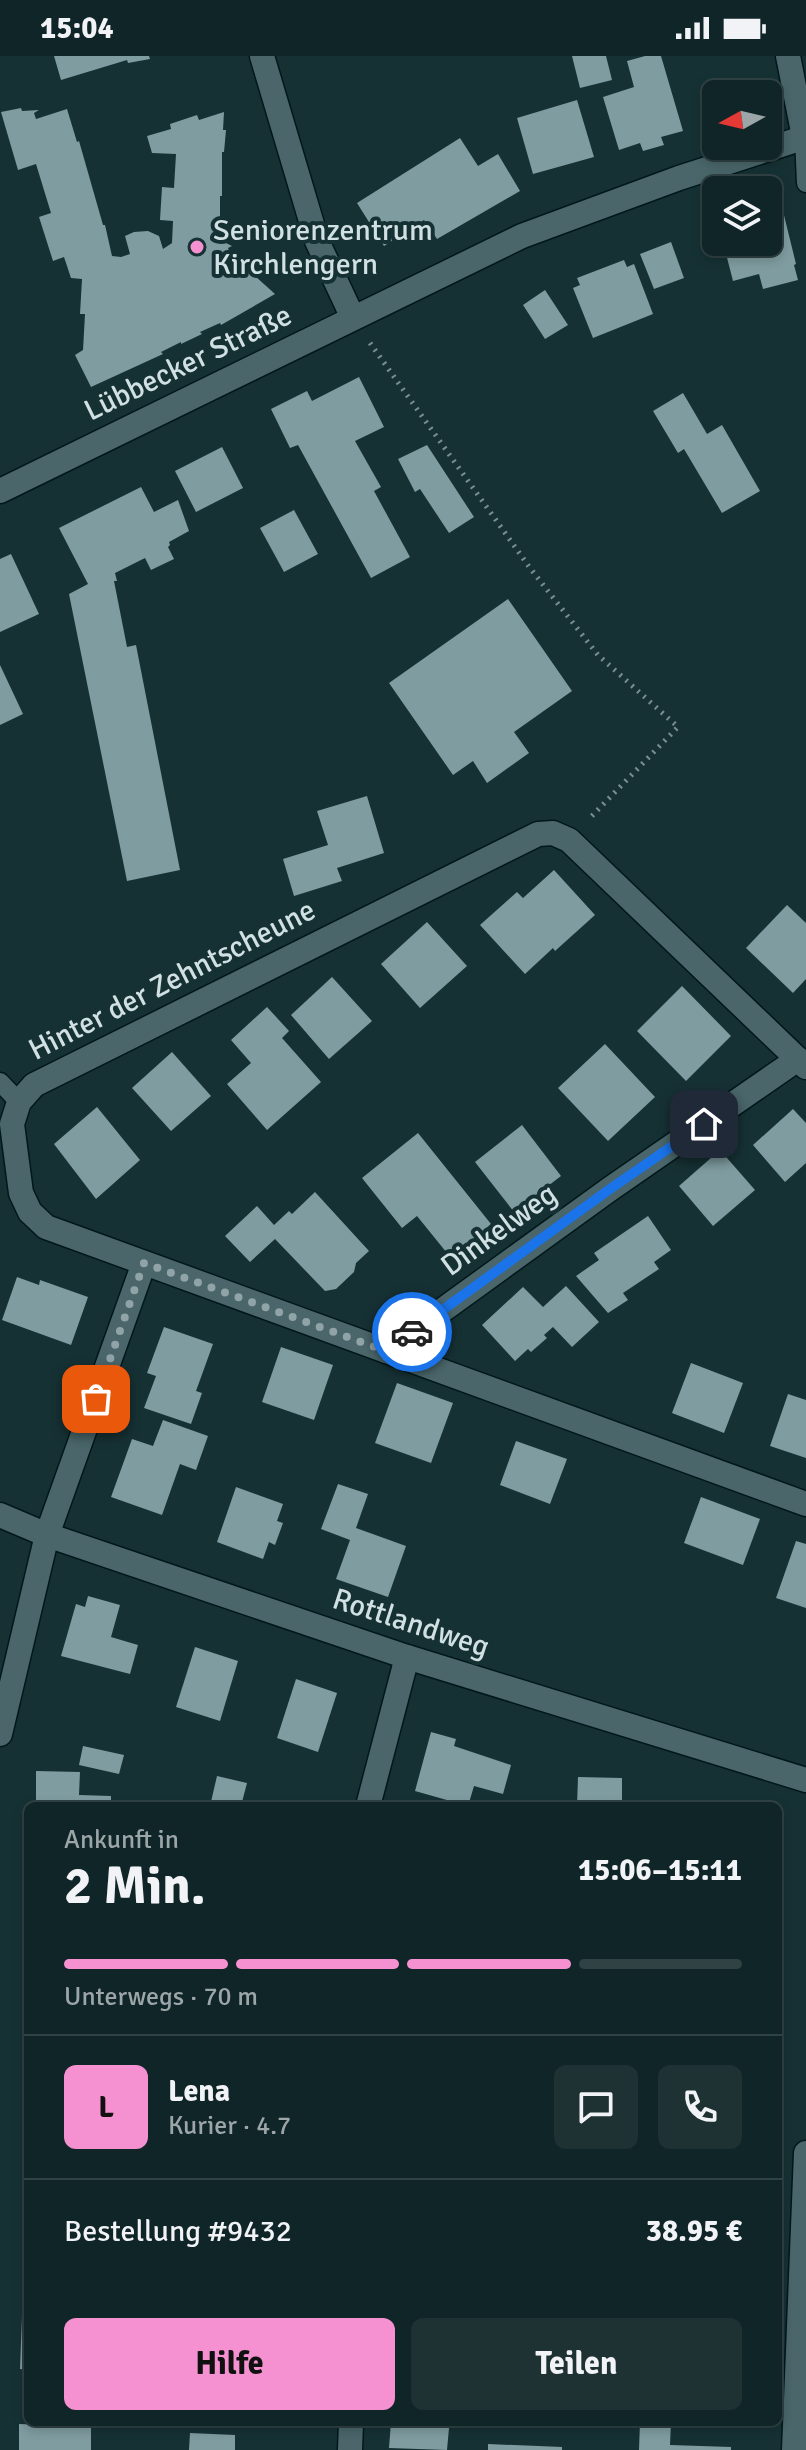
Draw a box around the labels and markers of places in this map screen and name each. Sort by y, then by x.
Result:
place label: Seniorenzentrum Kirchlengern [213,212,433,283]
marker: Seniorenzentrum Kirchlengern [188,238,206,256]
pin [670,1090,738,1158]
pin [62,1365,130,1433]

